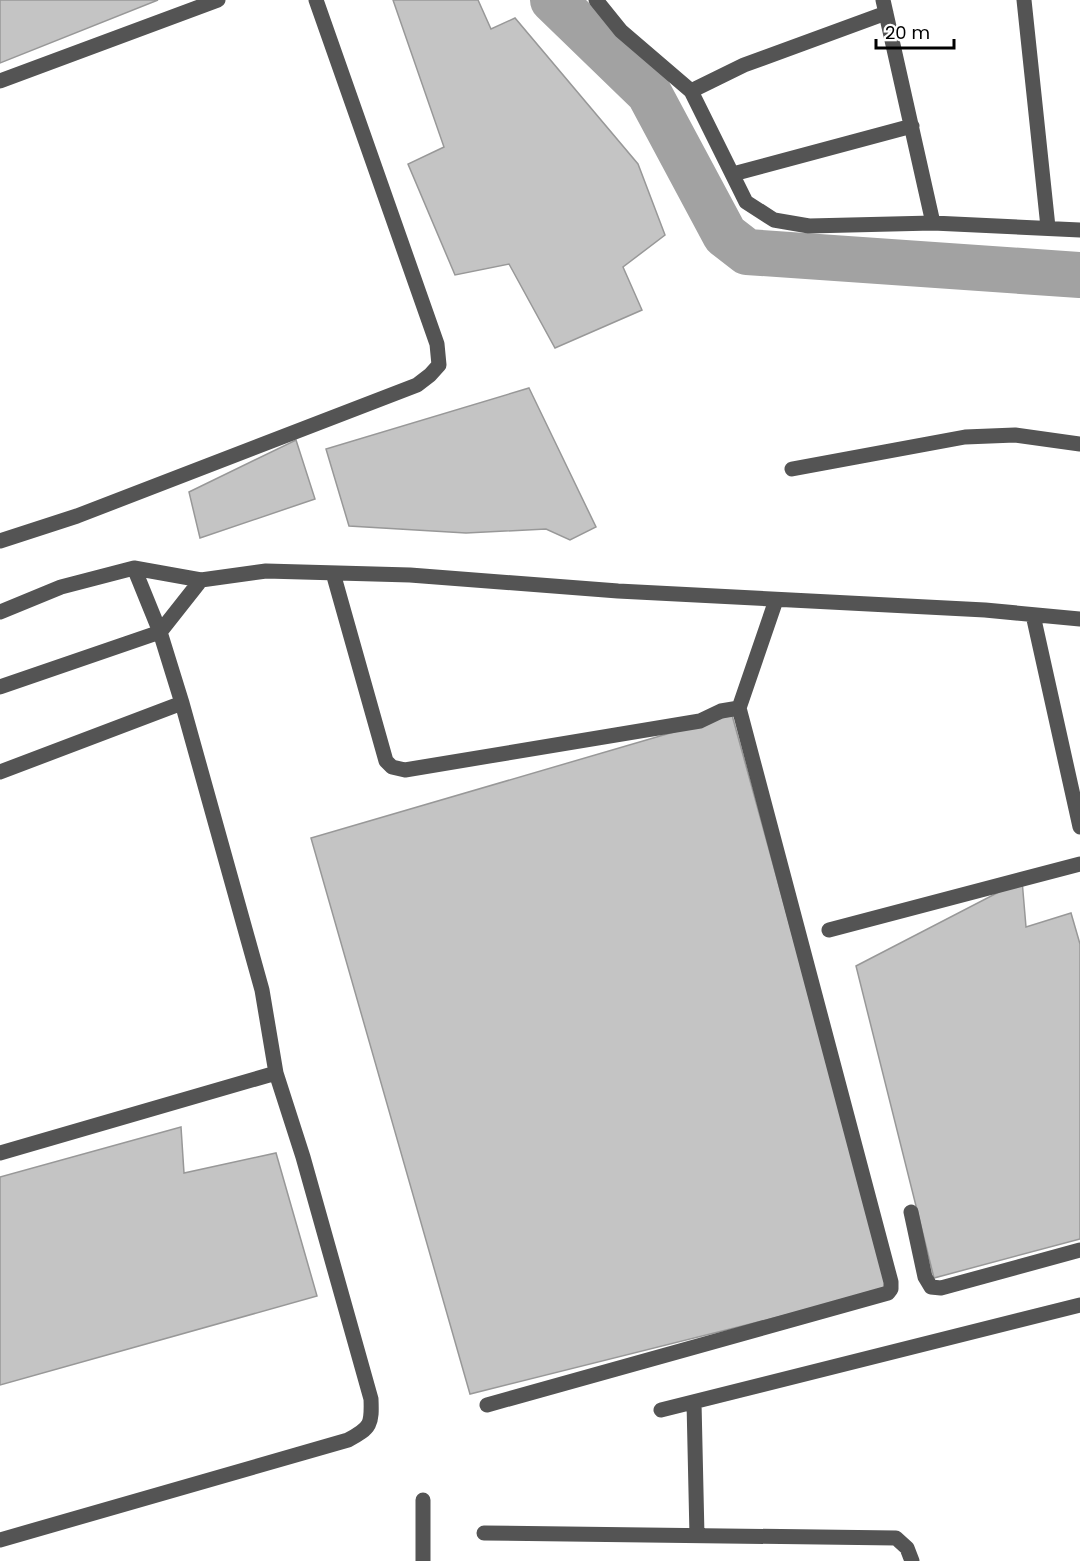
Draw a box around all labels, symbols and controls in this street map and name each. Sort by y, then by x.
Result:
scale bar [876,12,954,50]
text: 20 m [885,20,930,45]

